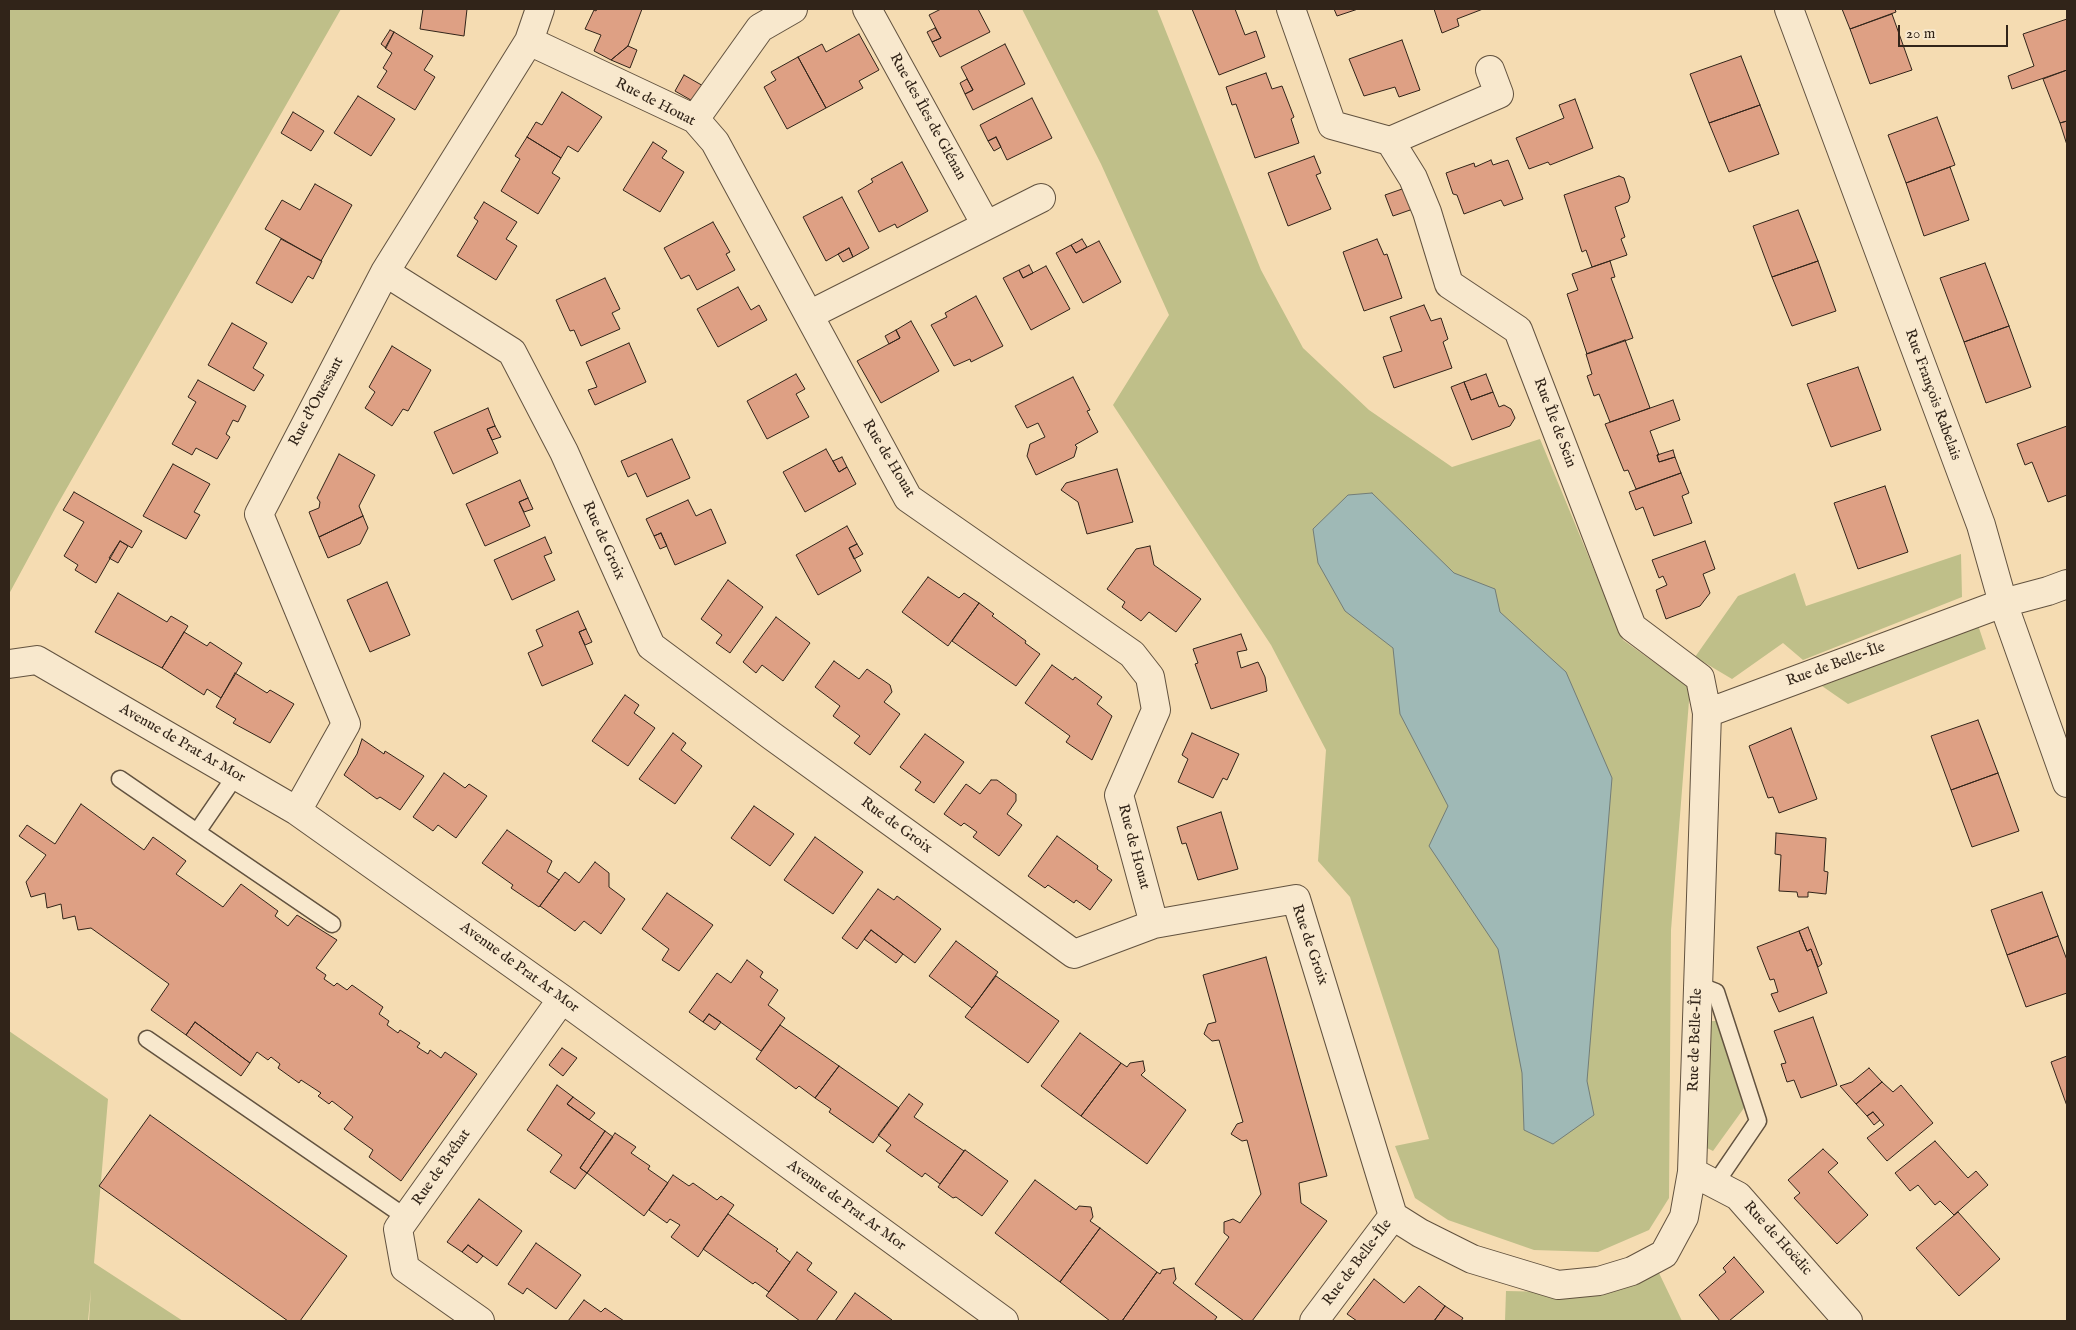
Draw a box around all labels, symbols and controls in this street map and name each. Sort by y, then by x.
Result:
scale bar [1901,15,2011,47]
text: 20 m [1906,24,1935,43]
street label: Rue des Îles de Glénan [885,50,969,184]
street label: Rue de Houat [612,75,698,131]
street label: Rue François Rabelais [1900,327,1964,463]
street label: Rue d'Ouessant [286,354,348,450]
street label: Rue Île de Sein [1529,376,1579,470]
street label: Rue de Houat [858,417,918,501]
street label: Rue de Groix [578,499,628,583]
street label: Rue de Belle-Île [1784,639,1888,691]
street label: Avenue de Prat Ar Mor [116,701,248,787]
street label: Rue de Groix [857,794,935,858]
street label: Rue de Houat [1113,802,1153,892]
street label: Rue de Groix [1287,902,1331,988]
street label: Avenue de Prat Ar Mor [456,919,582,1017]
street label: Rue de Belle-Île [1685,988,1707,1092]
street label: Rue de Bréhat [409,1126,475,1210]
street label: Avenue de Prat Ar Mor [783,1157,909,1255]
street label: Rue de Hoëdic [1739,1198,1815,1280]
street label: Rue de Belle-Île [1320,1216,1396,1310]

